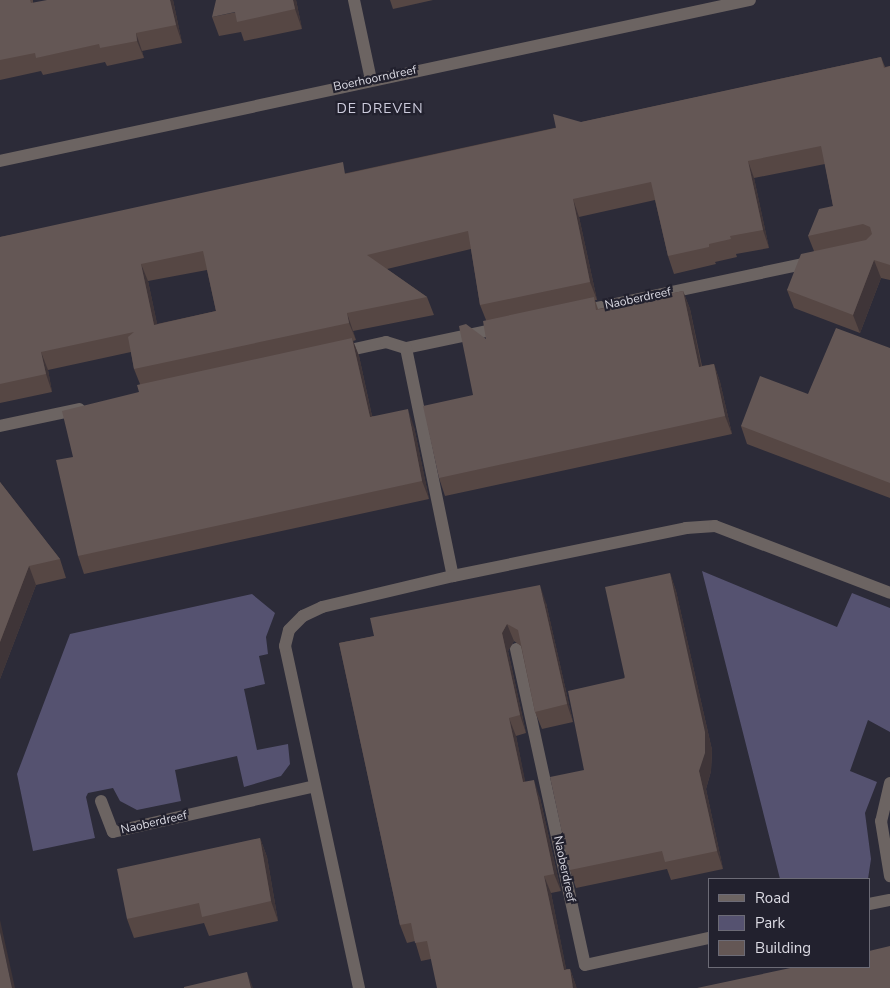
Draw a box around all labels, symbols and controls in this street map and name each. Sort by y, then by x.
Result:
street label: Boerhoorndreef [332,63,418,95]
district label: DE DREVEN [335,101,425,117]
street label: Naoberdreef [603,285,673,313]
street label: Naoberdreef [120,808,188,838]
street label: Naoberdreef [550,834,578,904]
legend [708,878,870,968]
text: Road [755,888,790,908]
text: Park [755,913,785,933]
text: Building [755,938,811,958]

